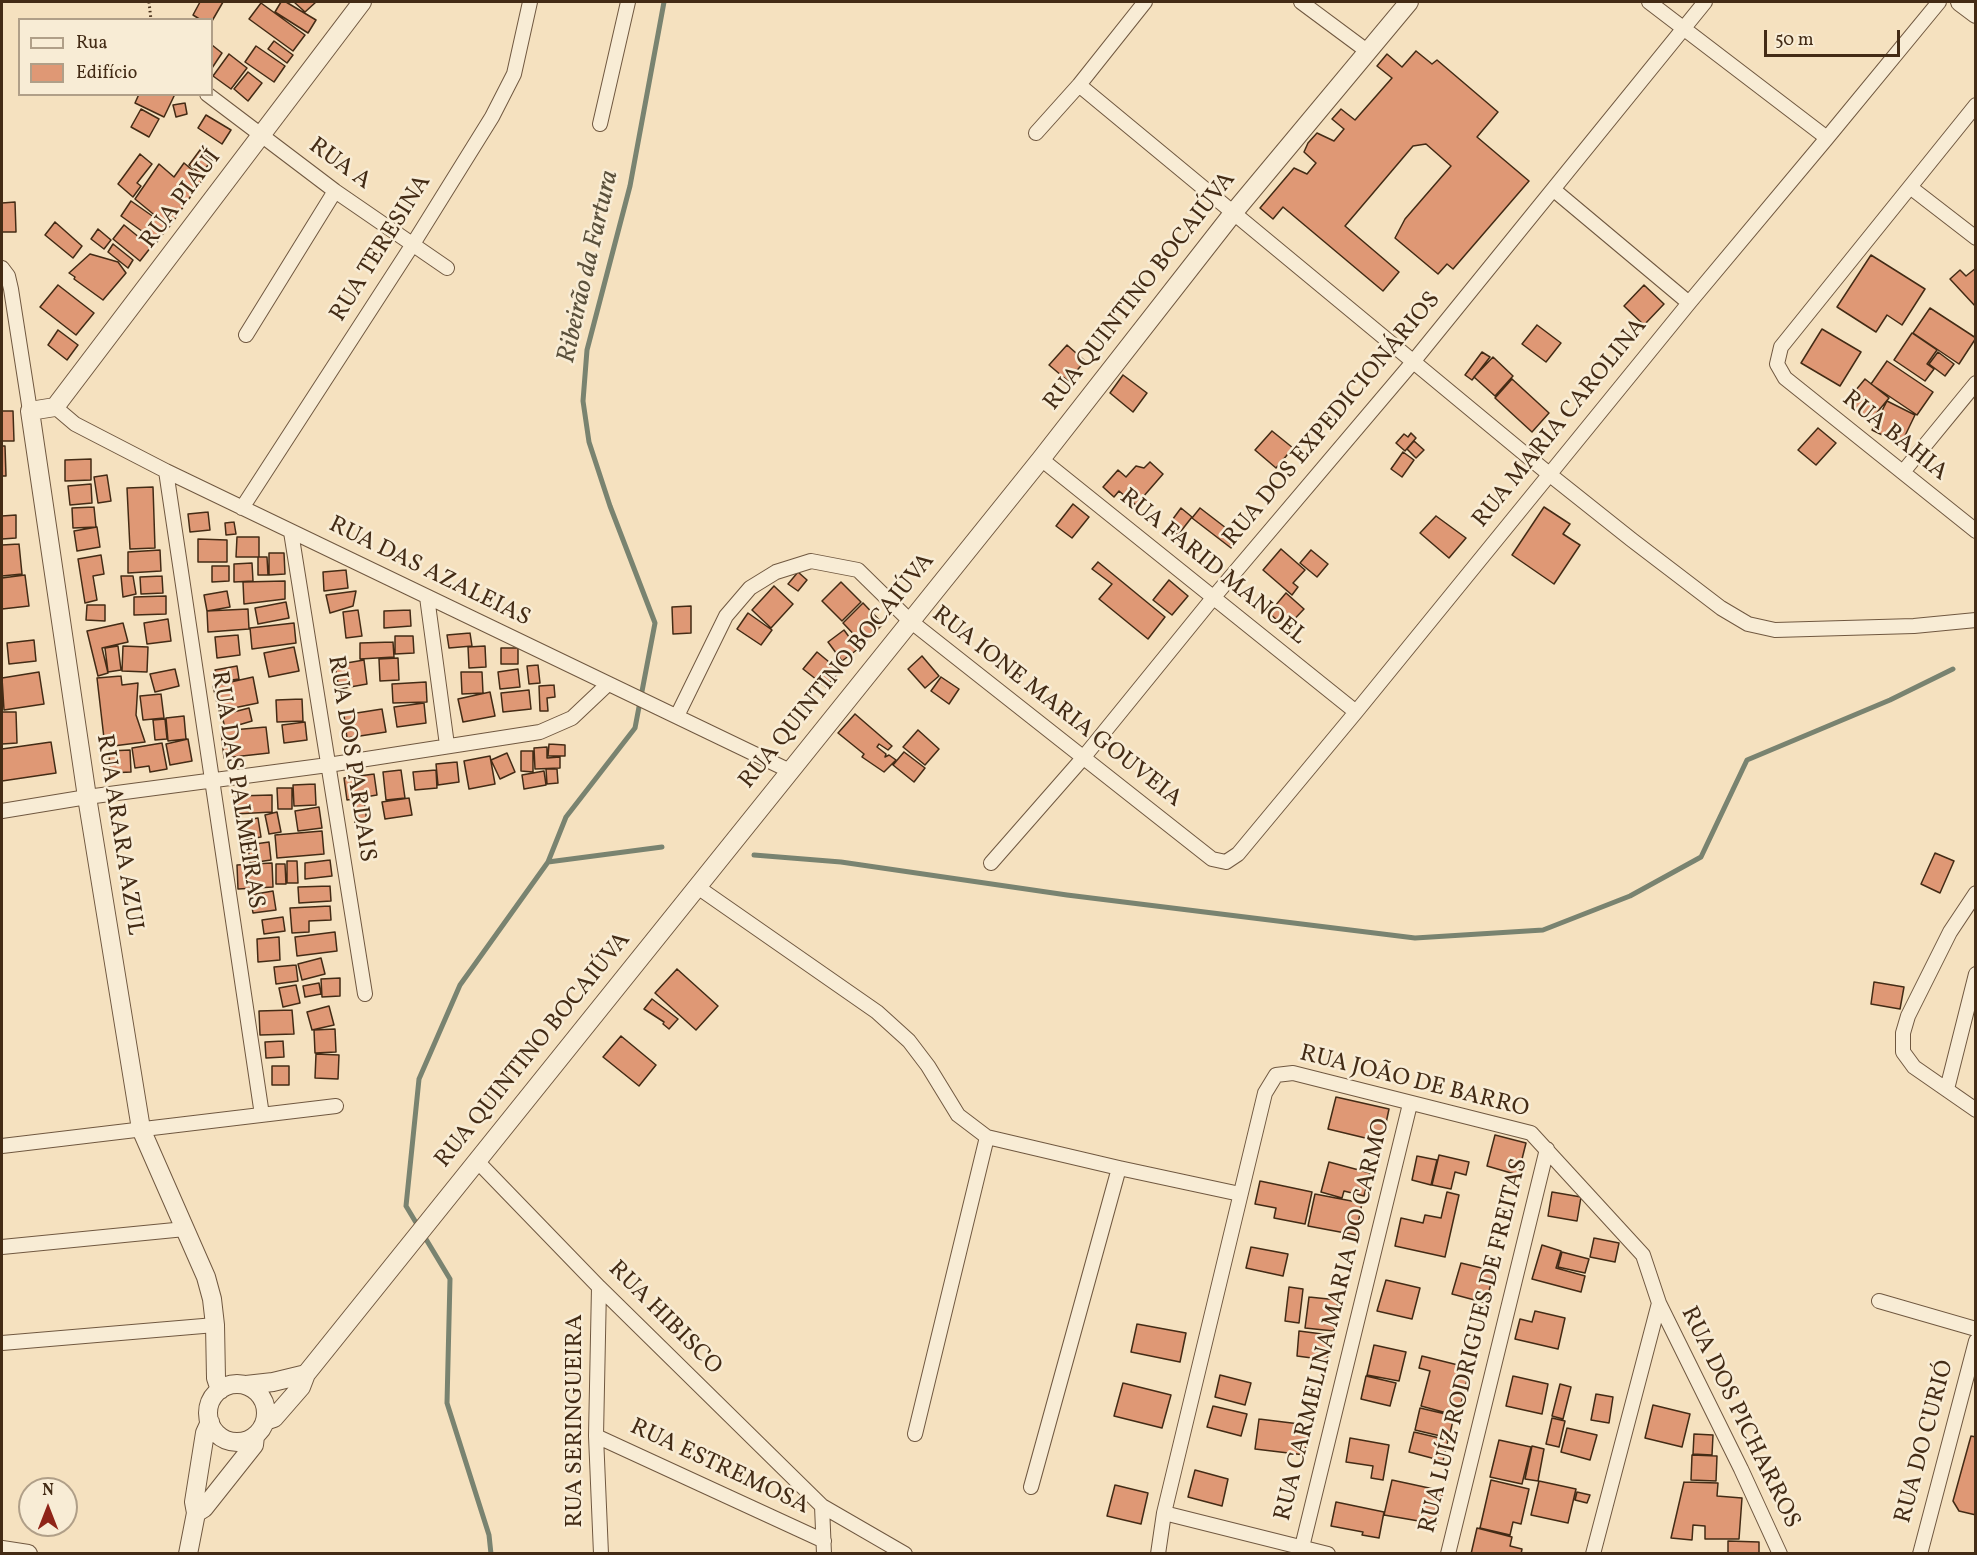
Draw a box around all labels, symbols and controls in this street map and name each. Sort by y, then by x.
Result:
legend [18,18,213,96]
scale bar [1767,18,1904,56]
text: 50 m [1775,28,1814,53]
text: Rua [76,31,107,56]
text: Edifício [76,61,137,86]
street label: RUA A [302,133,376,197]
street label: RUA PIAUÍ [135,145,229,255]
street label: RUA QUINTINO BOCAIÚVA [1039,167,1243,417]
water label: Ribeirão da Fartura [553,168,627,366]
street label: RUA TERESINA [325,170,439,328]
street label: RUA DOS EXPEDICIONÁRIOS [1218,287,1448,553]
street label: RUA MARIA CAROLINA [1468,313,1654,535]
street label: RUA BAHIA [1835,386,1953,488]
street label: RUA FARID MANOEL [1113,484,1311,652]
street label: RUA DAS AZALEIAS [323,512,535,634]
street label: RUA QUINTINO BOCAIÚVA [734,548,942,796]
street label: RUA IONE MARIA GOUVEIA [925,601,1187,815]
street label: RUA DOS PARDAIS [319,654,381,864]
street label: RUA DAS PALMEIRAS [203,669,269,911]
street label: RUA ARARA AZUL [88,732,148,938]
street label: RUA QUINTINO BOCAIÚVA [430,927,638,1175]
street label: RUA JOÃO DE BARRO [1296,1041,1532,1125]
street label: RUA CARMELINA MARIA DO CARMO [1270,1116,1398,1524]
street label: RUA LUÍZ RODRIGUES DE FREITAS [1414,1156,1536,1536]
street label: RUA HIBISCO [601,1256,727,1382]
street label: RUA DOS PICHARROS [1673,1302,1805,1534]
street label: RUA SERINGUEIRA [563,1314,591,1528]
street label: RUA DO CURIÓ [1890,1357,1962,1527]
street label: RUA ESTREMOSA [625,1414,813,1522]
north arrow [18,1477,78,1537]
text: N [42,1480,54,1502]

